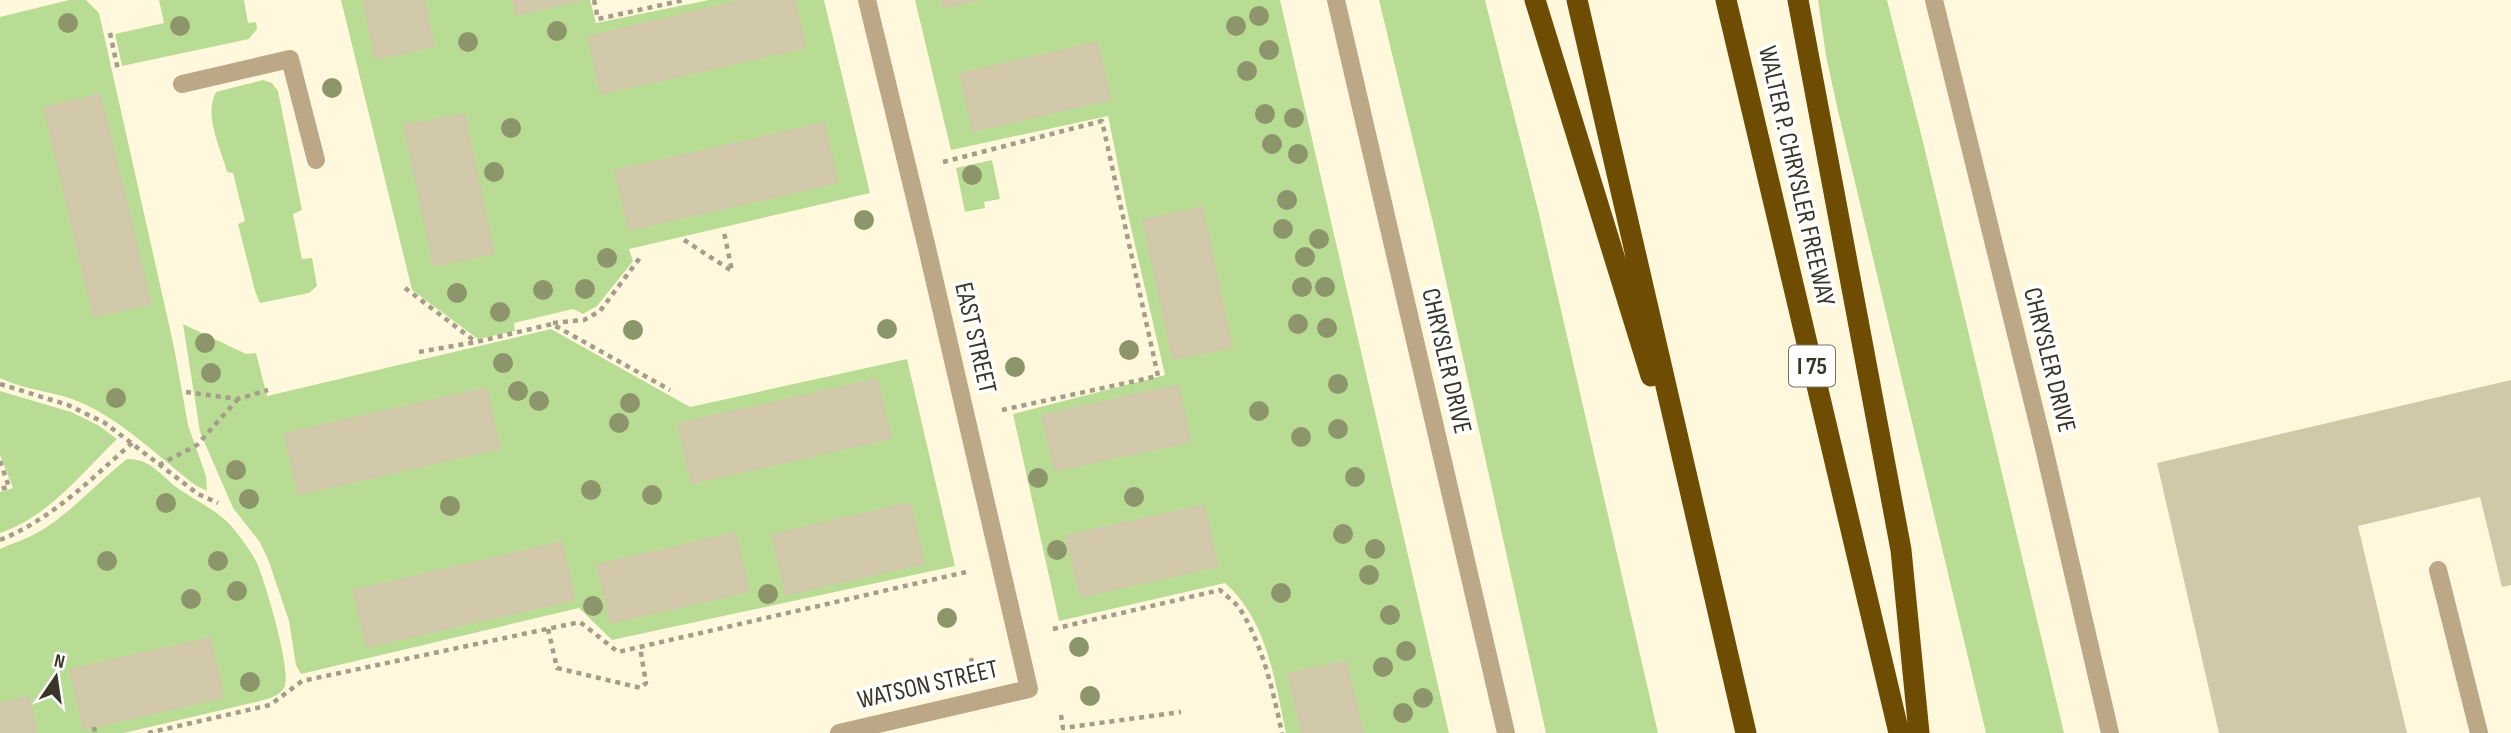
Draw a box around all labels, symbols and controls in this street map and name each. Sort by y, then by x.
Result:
street label: WALTER P. CHRYSLER FREEWAY [1751,43,1841,309]
street label: EAST STREET [947,280,1003,396]
street label: CHRYSLER DRIVE [2016,284,2082,436]
street label: CHRYSLER DRIVE [1414,285,1478,437]
road number: I 75 [1789,346,1835,386]
north arrow [21,642,91,712]
text: N [52,650,67,674]
street label: WATSON STREET [855,654,1001,716]

